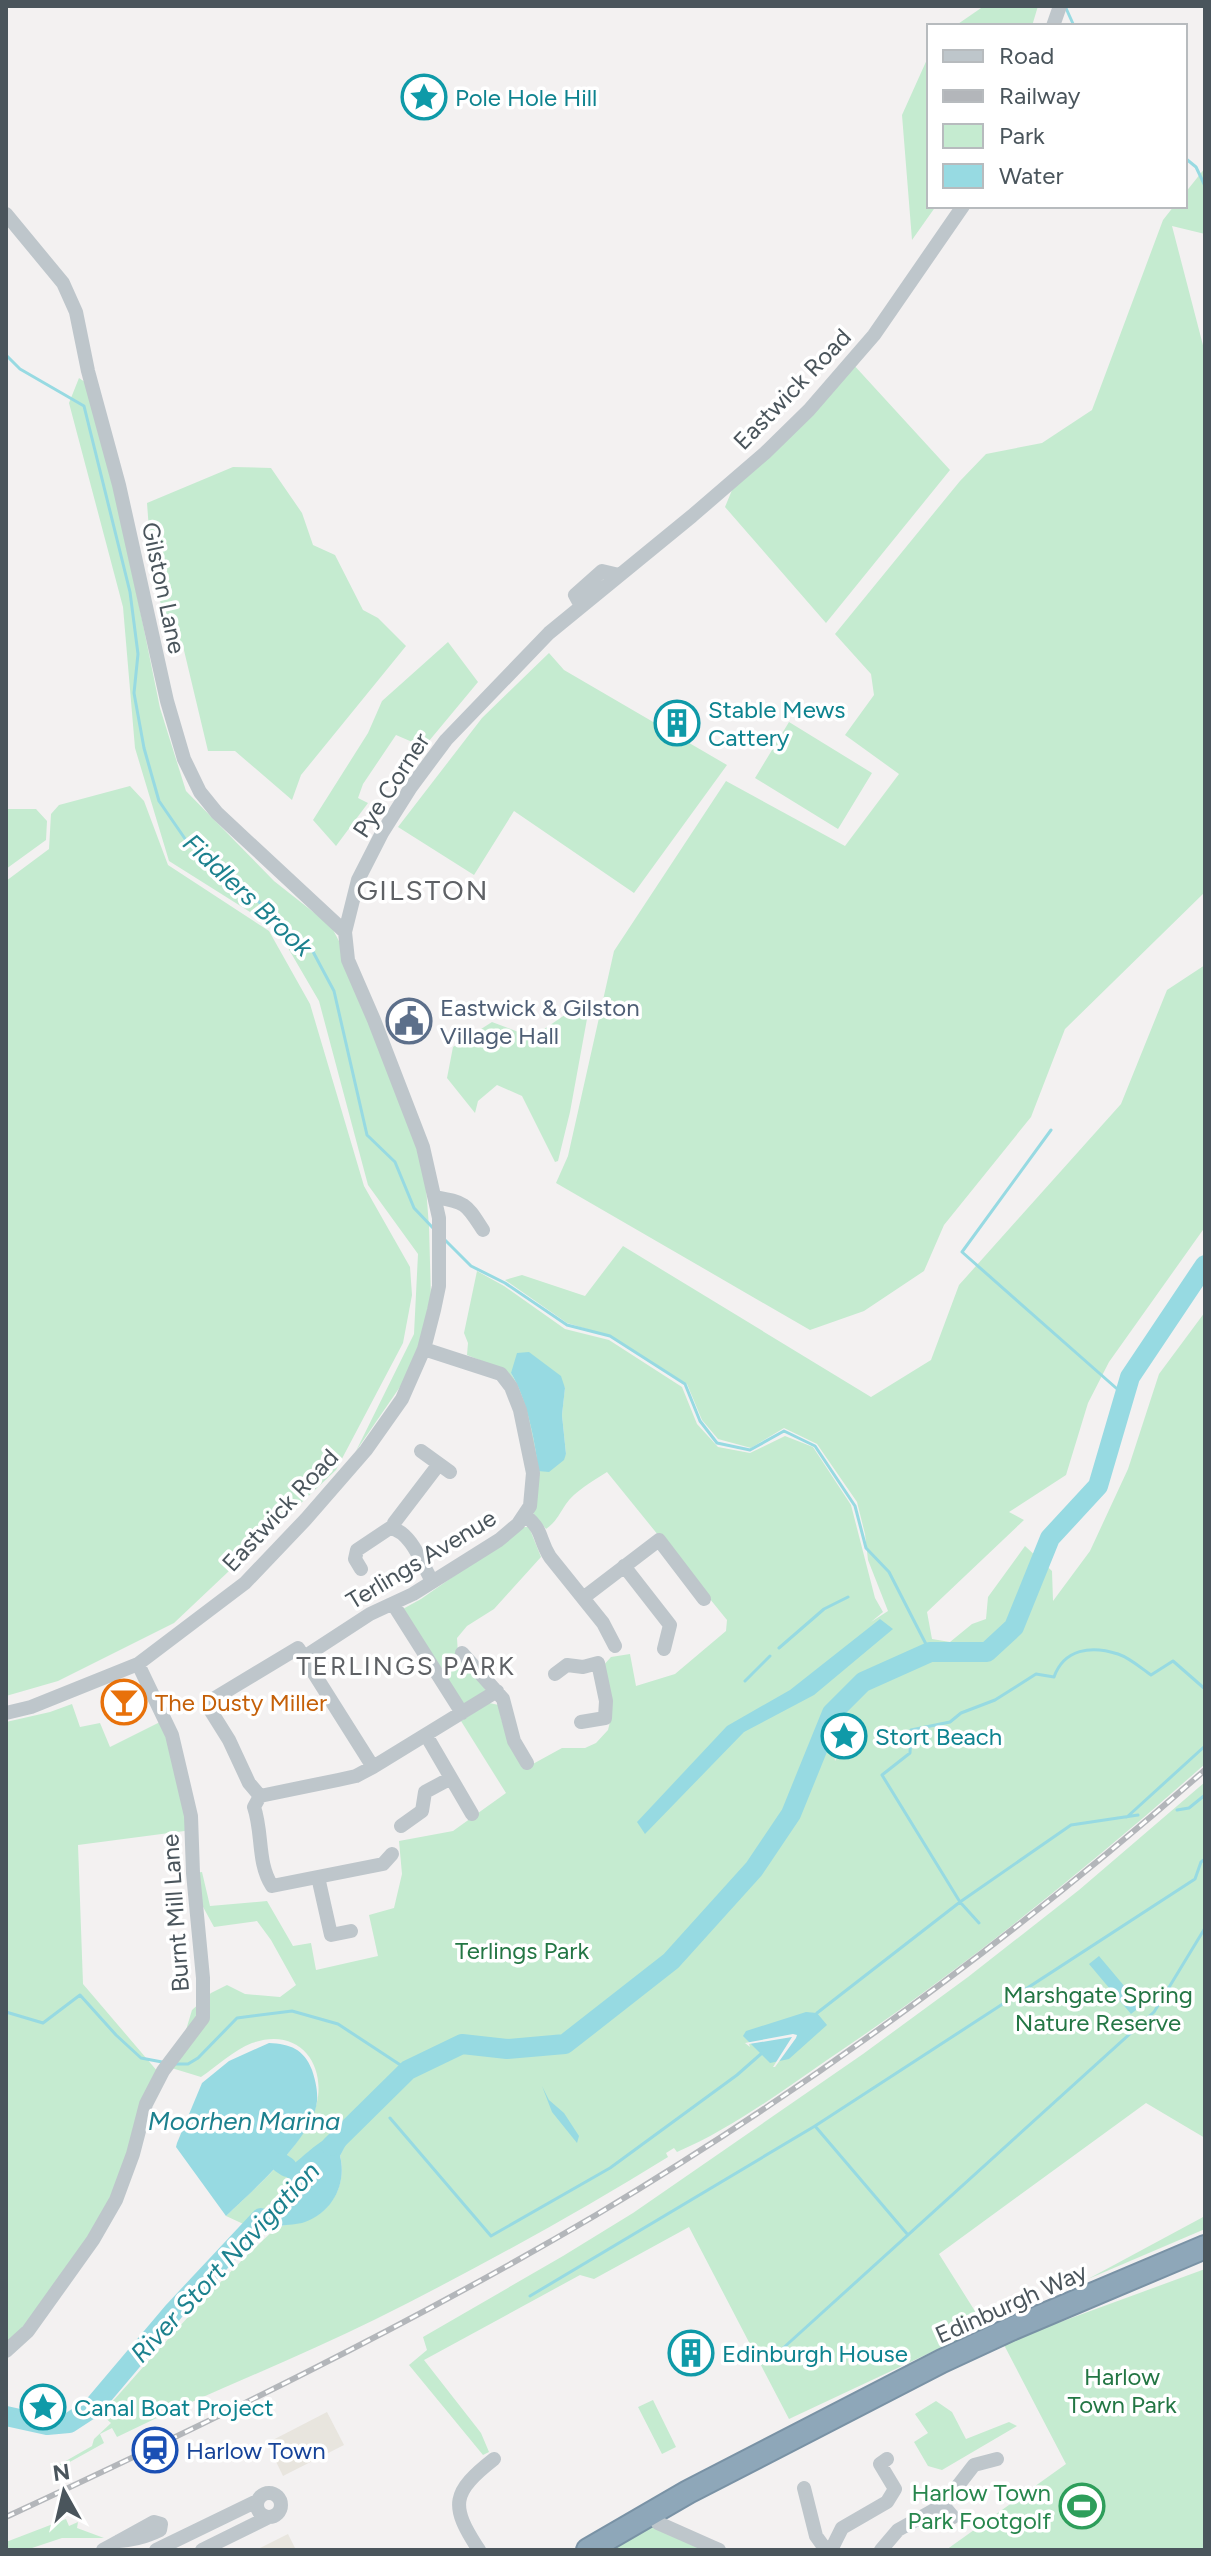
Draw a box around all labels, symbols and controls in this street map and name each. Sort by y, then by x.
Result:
legend [927,24,1187,208]
text: Road [999,41,1054,70]
place icon: Pole Hole Hill [400,73,448,121]
text: Railway [999,81,1081,110]
place label: Pole Hole Hill [455,83,597,112]
text: Park [999,121,1045,150]
text: Water [999,161,1064,190]
street label: Eastwick Road [727,322,857,456]
street label: Gilston Lane [136,520,192,656]
place label: Stable Mews Cattery [708,695,845,752]
building icon: Stable Mews Cattery [653,699,701,747]
street label: Pye Corner [346,727,436,843]
water label: Fiddlers Brook [176,827,321,964]
district label: GILSTON [356,873,490,907]
place label: Eastwick & Gilston Village Hall [440,993,640,1050]
public building icon: Eastwick & Gilston Village Hall [385,997,433,1045]
street label: Eastwick Road [216,1443,344,1577]
street label: Terlings Avenue [341,1503,501,1615]
district label: TERLINGS PARK [296,1650,516,1682]
bar icon: The Dusty Miller [100,1678,148,1726]
place label: The Dusty Miller [155,1688,327,1717]
place icon: Stort Beach [820,1712,868,1760]
place label: Stort Beach [875,1722,1002,1751]
street label: Burnt Mill Lane [155,1833,195,1993]
park label: Terlings Park [455,1936,589,1965]
park label: Marshgate Spring Nature Reserve [1003,1980,1193,2037]
water label: Moorhen Marina [148,2105,340,2137]
water label: River Stort Navigation [124,2155,326,2369]
street label: Edinburgh Way [931,2256,1092,2349]
building icon: Edinburgh House [667,2329,715,2377]
place label: Edinburgh House [722,2339,908,2368]
park label: Harlow Town Park [1067,2362,1177,2419]
place icon: Canal Boat Project [19,2383,67,2431]
place label: Canal Boat Project [74,2393,274,2422]
station icon: Harlow Town [131,2426,179,2474]
place label: Harlow Town [186,2436,326,2465]
north arrow [24,2452,104,2532]
text: N [51,2458,72,2487]
place label: Harlow Town Park Footgolf [908,2478,1051,2535]
sports icon: Harlow Town Park Footgolf [1058,2482,1106,2530]

